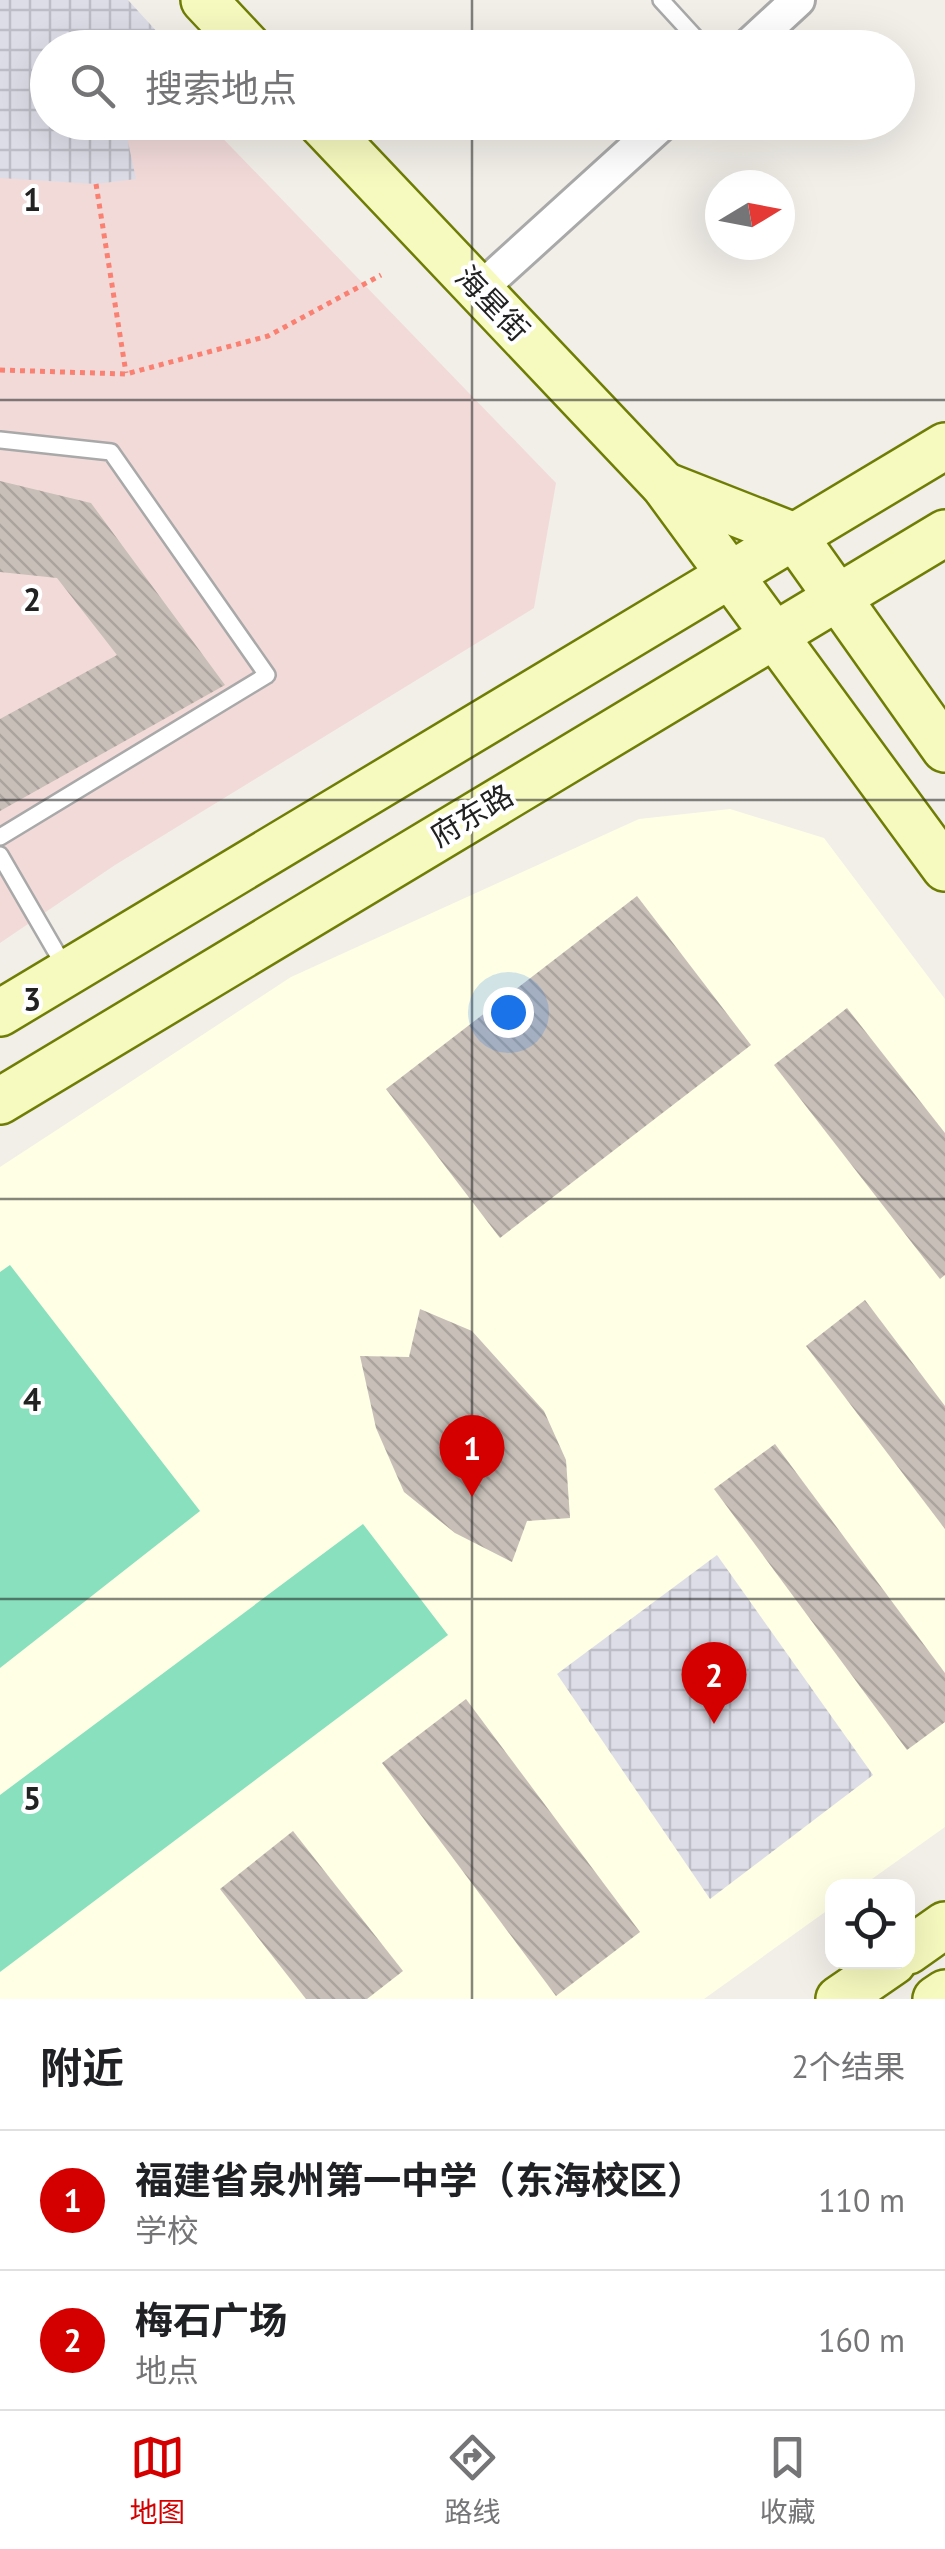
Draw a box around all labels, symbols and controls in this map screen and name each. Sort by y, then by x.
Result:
search box [30,30,915,140]
icon: search [65,58,120,113]
text: 搜索地点 [145,63,297,112]
north arrow [705,170,795,260]
text: 1 [23,178,41,220]
street label: 海星街 [448,257,538,349]
text: 2 [23,578,41,620]
street label: 府东路 [423,775,520,855]
text: 3 [23,978,41,1020]
your location [483,987,534,1038]
text: 4 [23,1378,41,1420]
pin: 1 [440,1414,504,1497]
pin: 2 [682,1642,746,1724]
text: 5 [23,1777,41,1819]
map controls [825,1879,915,1969]
button: locate [825,1879,915,1969]
text: 附近 [40,2040,124,2095]
text: 2个结果 [792,2045,905,2087]
text: 福建省泉州第一中学（东海校区） [135,2155,705,2204]
text: 1 [63,2179,82,2221]
text: 110 m [818,2179,905,2221]
text: 学校 [135,2209,199,2251]
text: 梅石广场 [135,2295,287,2344]
text: 2 [63,2319,82,2361]
text: 160 m [818,2319,905,2361]
text: 地点 [135,2349,199,2391]
tab: 地图 [129,2430,186,2530]
tab: 路线 [444,2430,501,2530]
tab: 收藏 [759,2430,816,2530]

